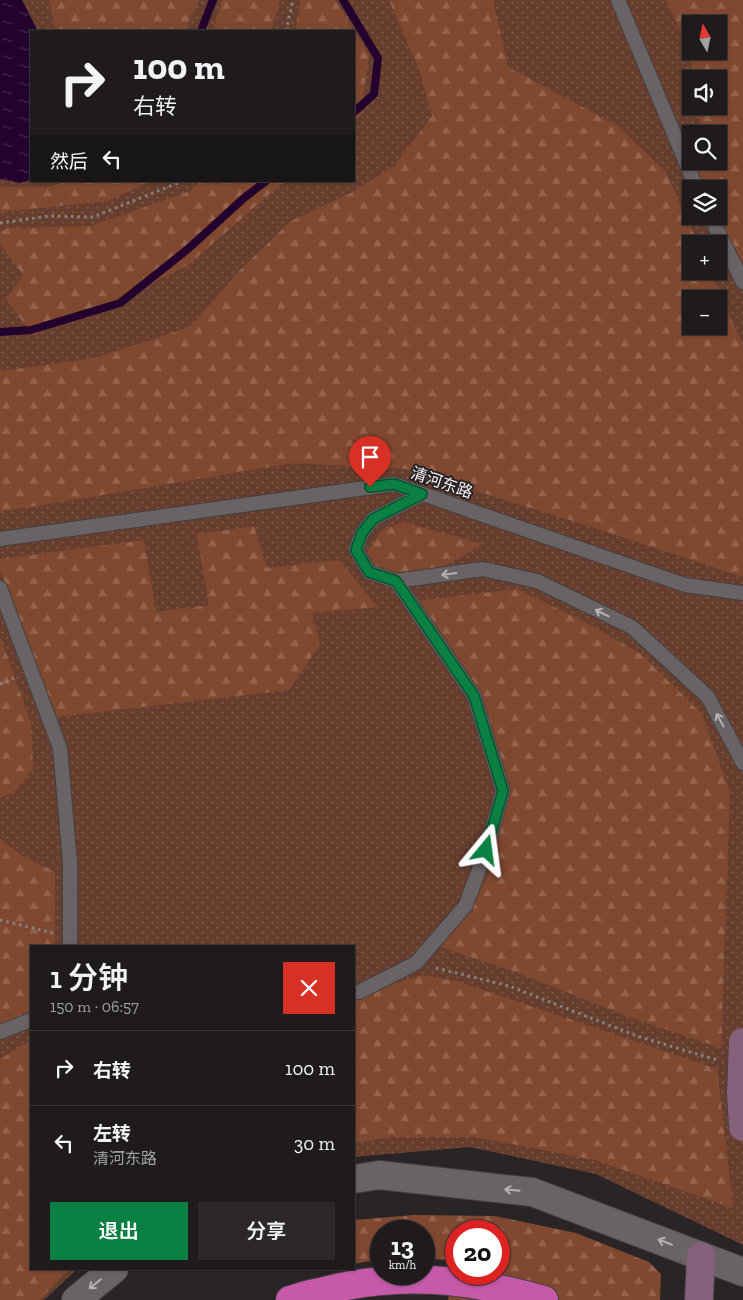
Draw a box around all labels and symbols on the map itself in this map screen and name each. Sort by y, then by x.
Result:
north arrow [682,15,728,60]
pin [349,436,391,487]
street label: 清河东路 [408,463,475,502]
one-way arrow [441,569,457,579]
one-way arrow [595,607,610,617]
one-way arrow [715,713,724,728]
position arrow [459,823,511,875]
one-way arrow [504,1185,520,1194]
speed limit sign: 20 [445,1220,510,1285]
one-way arrow [658,1237,673,1246]
one-way arrow [89,1279,102,1290]

